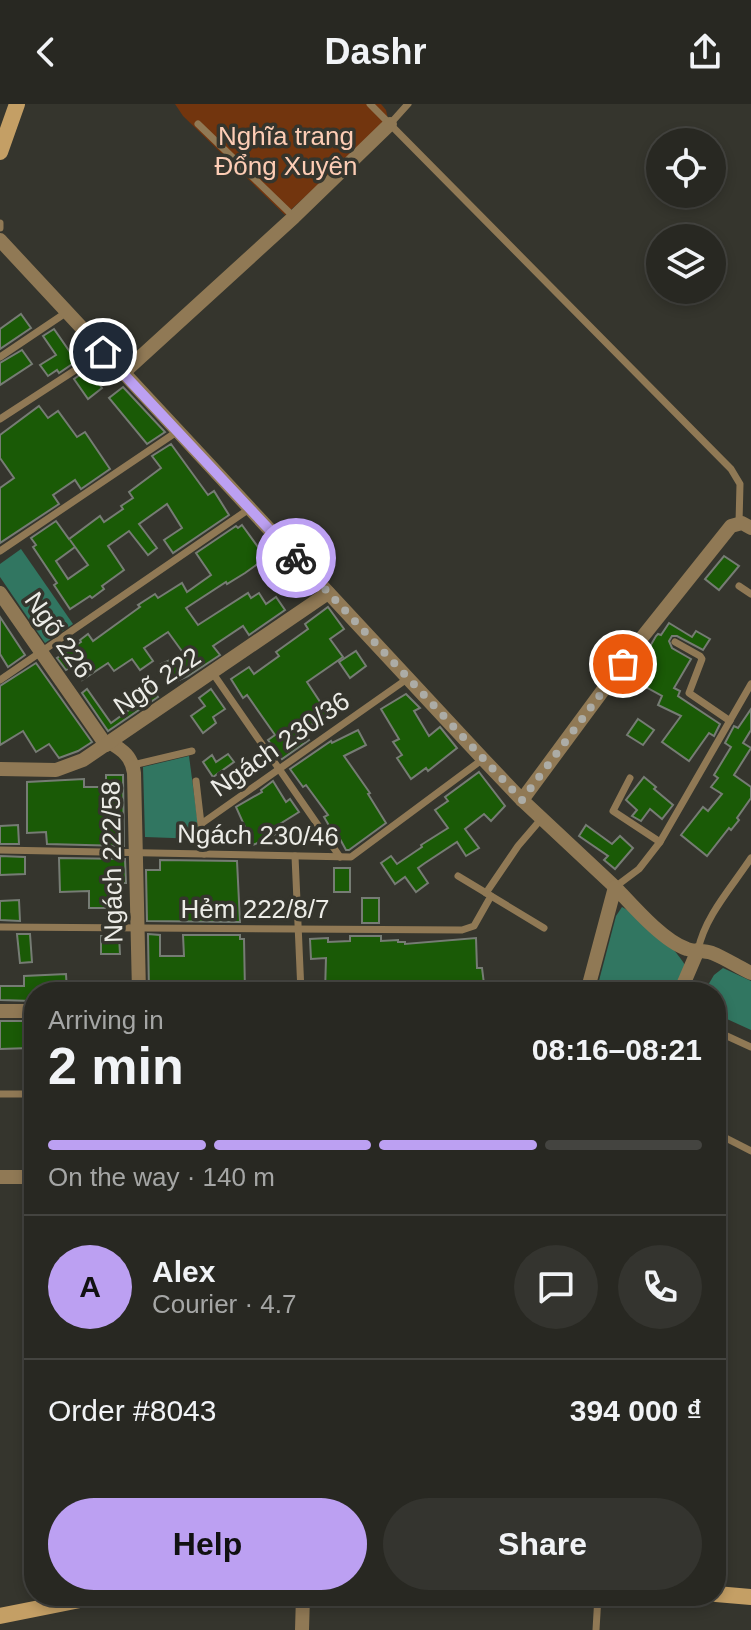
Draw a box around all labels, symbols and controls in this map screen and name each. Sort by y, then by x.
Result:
icon: back [24,30,68,74]
icon: share [683,30,727,74]
text: Dashr [324,31,427,72]
park label: Nghĩa trang Đổng Xuyên [214,121,358,181]
map controls [646,128,726,304]
button: locate [646,128,726,208]
button: layers [646,224,726,304]
pin [69,318,137,386]
icon: home [81,330,125,374]
courier [256,518,336,598]
icon: bike [274,536,318,580]
street label: Ngõ 226 [19,586,99,684]
pin [589,630,657,698]
street label: Ngõ 222 [108,641,206,721]
icon: bag [601,642,645,686]
street label: Ngách 230/36 [205,685,355,803]
street label: Ngách 222/58 [96,781,128,943]
street label: Ngách 230/46 [177,819,339,851]
street label: Hẻm 222/8/7 [181,894,329,924]
text: Arriving in [48,1005,164,1035]
text: 08:16–08:21 [532,1033,702,1066]
text: 2 min [48,1037,184,1095]
text: On the way · 140 m [48,1162,275,1192]
button: chat [514,1245,598,1329]
button: phone [618,1245,702,1329]
text: Alex [152,1255,215,1288]
text: A [79,1270,101,1303]
text: Courier · 4.7 [152,1289,297,1319]
text: Order #8043 [48,1394,216,1427]
text: 394 000 ₫ [570,1394,702,1427]
button: Help [48,1498,367,1590]
button: Share [383,1498,702,1590]

